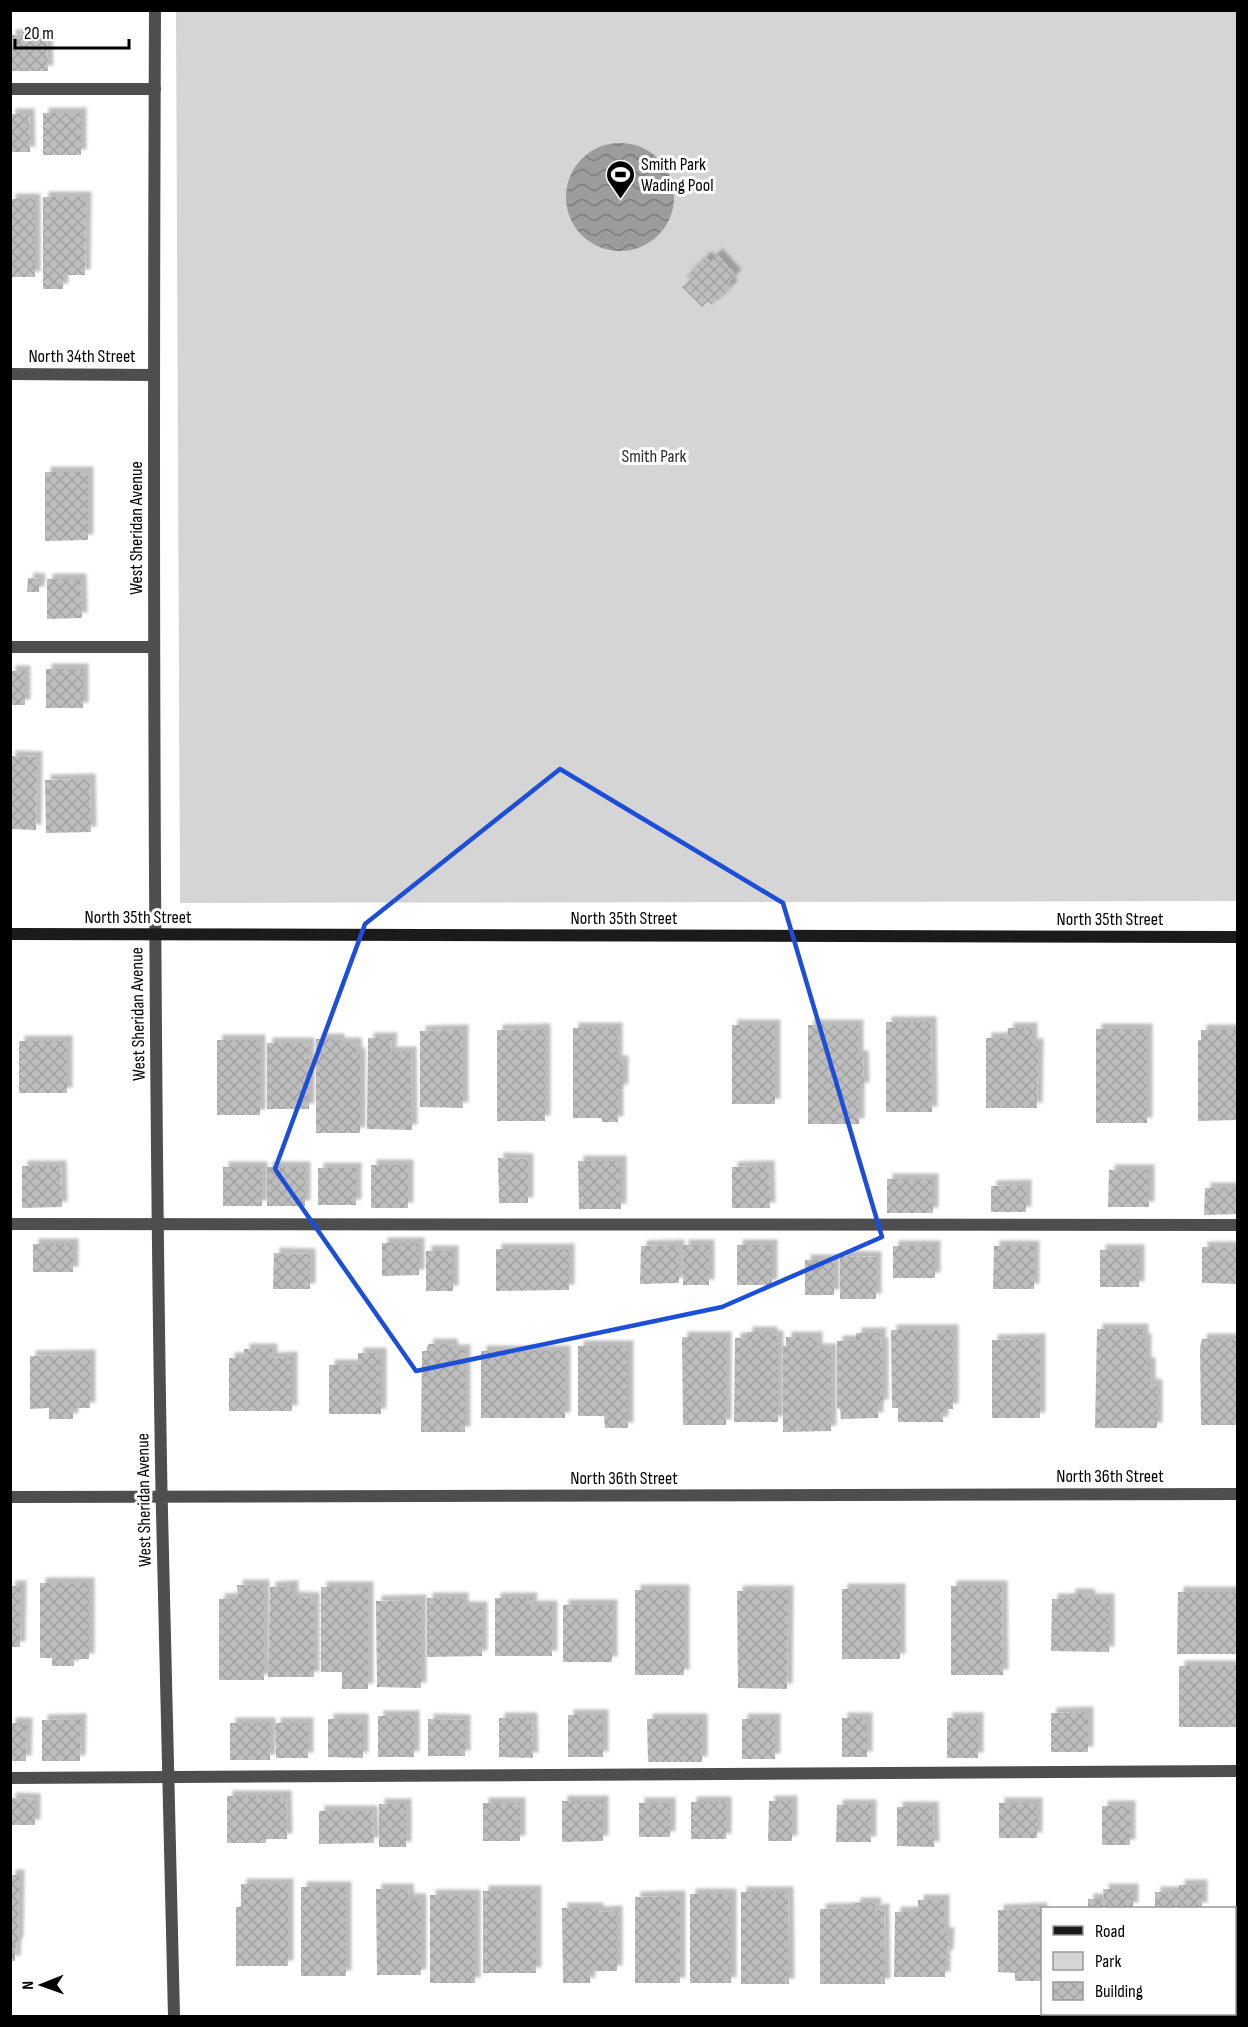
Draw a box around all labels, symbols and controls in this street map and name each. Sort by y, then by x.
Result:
scale bar [15,12,129,50]
text: 20 m [24,23,54,44]
place label: Smith Park Wading Pool [641,154,714,196]
sports icon: Smith Park Wading Pool [604,158,636,200]
street label: North 34th Street [28,346,136,367]
park label: Smith Park [622,446,687,467]
street label: West Sheridan Avenue [126,461,147,595]
street label: North 35th Street [85,907,192,928]
street label: North 35th Street [571,908,678,929]
street label: North 35th Street [1057,909,1164,930]
street label: West Sheridan Avenue [126,947,150,1081]
street label: West Sheridan Avenue [132,1433,156,1567]
street label: North 36th Street [1056,1466,1164,1487]
street label: North 36th Street [570,1468,678,1489]
legend [1041,1907,1236,2015]
text: Road [1095,1921,1125,1942]
text: Park [1095,1951,1121,1972]
north arrow [12,1955,72,2015]
text: N [19,1981,38,1990]
text: Building [1095,1981,1143,2002]

